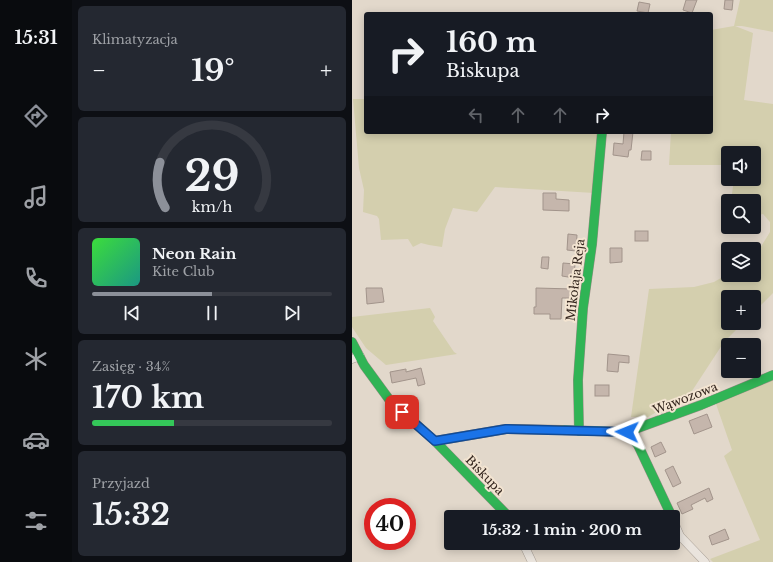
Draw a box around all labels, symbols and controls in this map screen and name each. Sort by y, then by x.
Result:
text: 160 m [446,25,537,60]
text: 15:31 [15,27,57,49]
icon: right [380,28,432,80]
text: Klimatyzacja [92,31,178,48]
text: 19° [191,52,235,89]
text: − [92,57,106,84]
text: + [320,57,332,84]
text: Biskupa [446,60,519,82]
icon: directions [22,102,50,130]
icon: left [465,104,487,126]
icon: ahead [507,104,529,126]
icon: ahead [549,104,571,126]
icon: right [591,104,613,126]
map controls [721,146,761,378]
button: sound [721,146,761,186]
text: 29 [184,151,240,202]
icon: music [22,183,50,211]
button: search [721,194,761,234]
text: km/h [192,197,232,215]
street label: Mikołaja Reja [563,238,588,322]
button: layers [721,242,761,282]
text: Neon Rain [152,244,236,263]
text: Kite Club [152,263,215,280]
icon: phone [22,264,50,292]
button: + [721,290,761,330]
icon: previous [121,302,143,324]
icon: pause [201,302,223,324]
icon: next [281,302,303,324]
button: − [721,338,761,378]
icon: climate [22,345,50,373]
text: Zasięg · 34% [92,358,170,375]
text: 170 km [92,379,204,416]
street label: Wąwozowa [649,379,720,418]
pin [385,395,419,429]
icon: arrive [391,401,413,423]
position arrow [606,411,648,453]
icon: car [22,426,50,454]
street label: Biskupa [463,452,508,498]
text: Przyjazd [92,475,150,492]
text: 15:32 [92,496,170,533]
speed limit sign: 40 [364,498,416,550]
icon: filters [22,507,50,535]
text: 15:32 · 1 min · 200 m [482,520,642,539]

